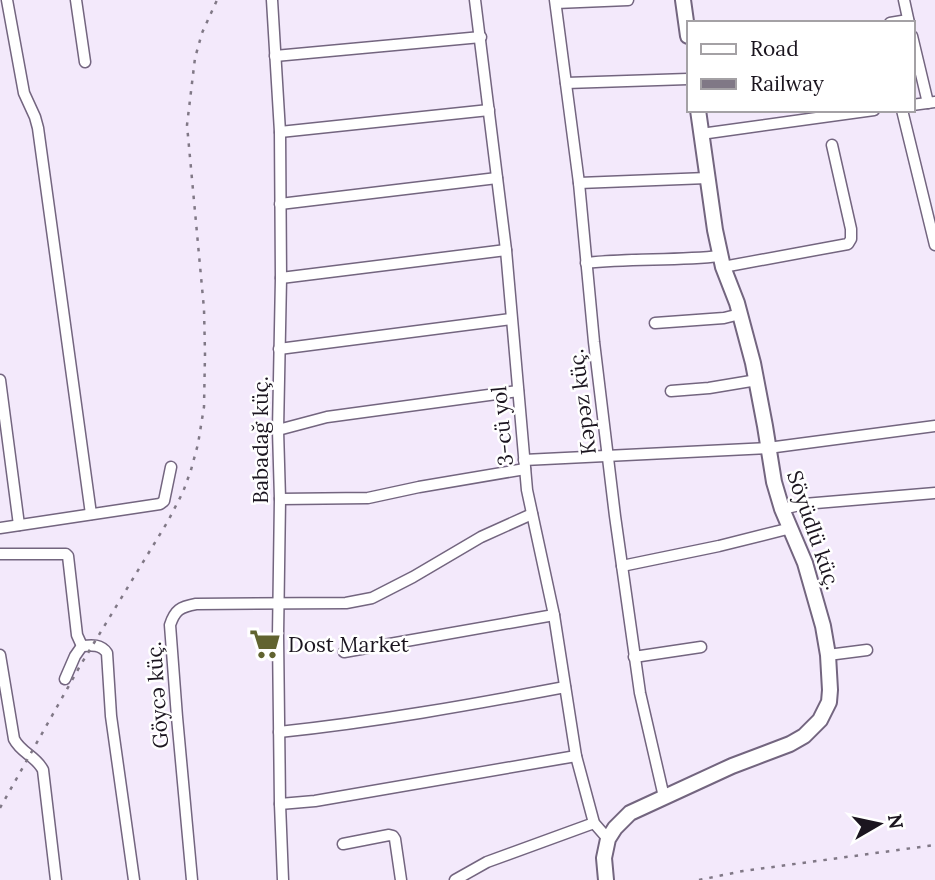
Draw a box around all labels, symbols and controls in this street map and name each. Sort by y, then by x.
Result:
legend [687,21,914,112]
text: Road [750,35,799,62]
text: Railway [750,70,824,97]
street label: Kəpəz küç. [562,348,602,456]
street label: Babadağ küç. [247,376,274,504]
street label: 3-cü yol [485,385,519,467]
street label: Söyüdlü küç. [781,467,847,593]
supermarket icon: Dost Market [248,627,282,661]
place label: Dost Market [288,631,410,658]
street label: Göycə küç. [140,641,174,749]
north arrow [844,789,914,859]
text: N [883,812,909,831]

